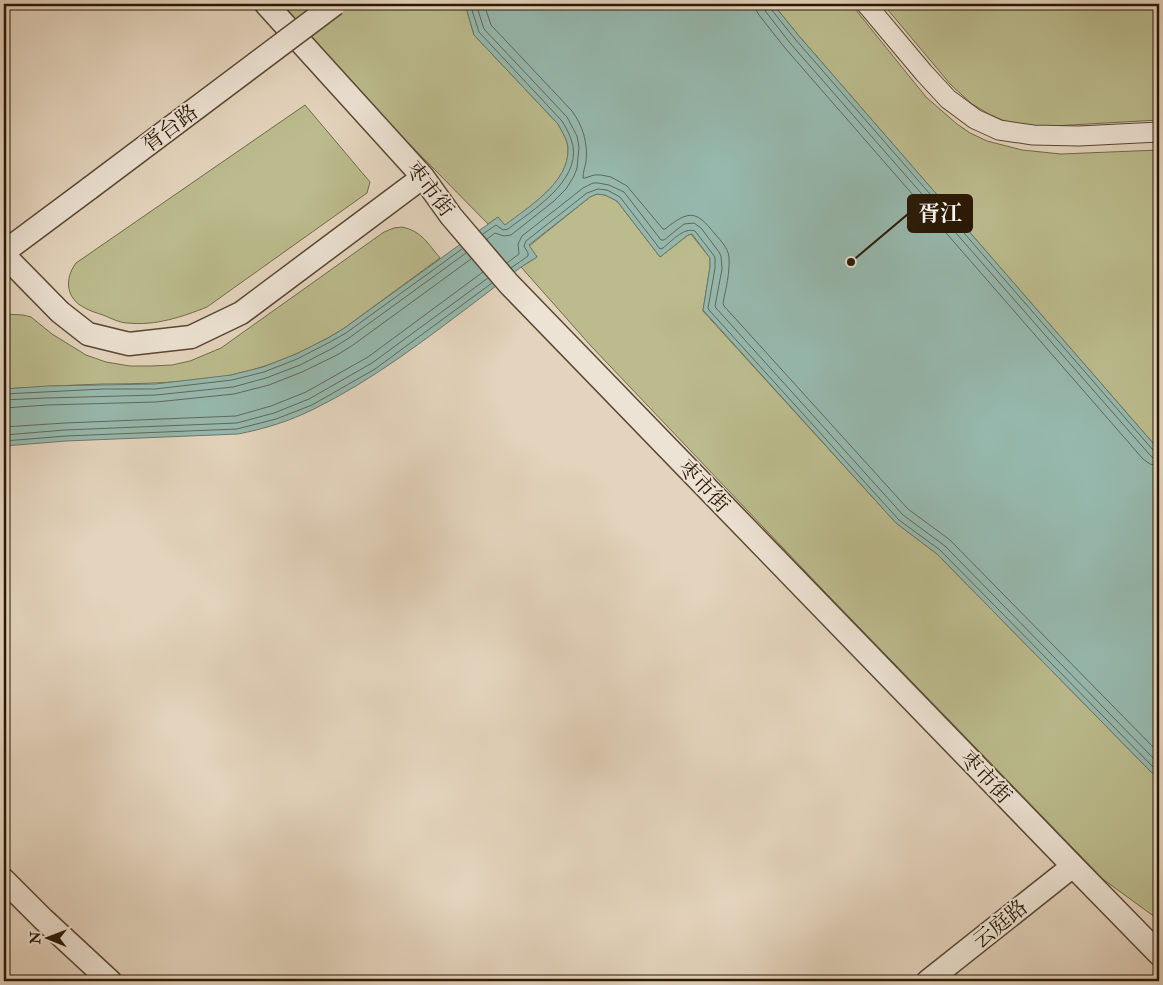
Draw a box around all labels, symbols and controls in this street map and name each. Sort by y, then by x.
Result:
street label: 胥台路 [137,99,204,158]
street label: 枣市街 [400,156,460,222]
callout: 胥江 [908,195,972,232]
text: 胥江 [918,200,962,228]
street label: 枣市街 [672,454,735,518]
street label: 枣市街 [954,745,1017,809]
street label: 云庭路 [967,894,1033,955]
north arrow [22,912,72,962]
text: N [27,931,44,945]

